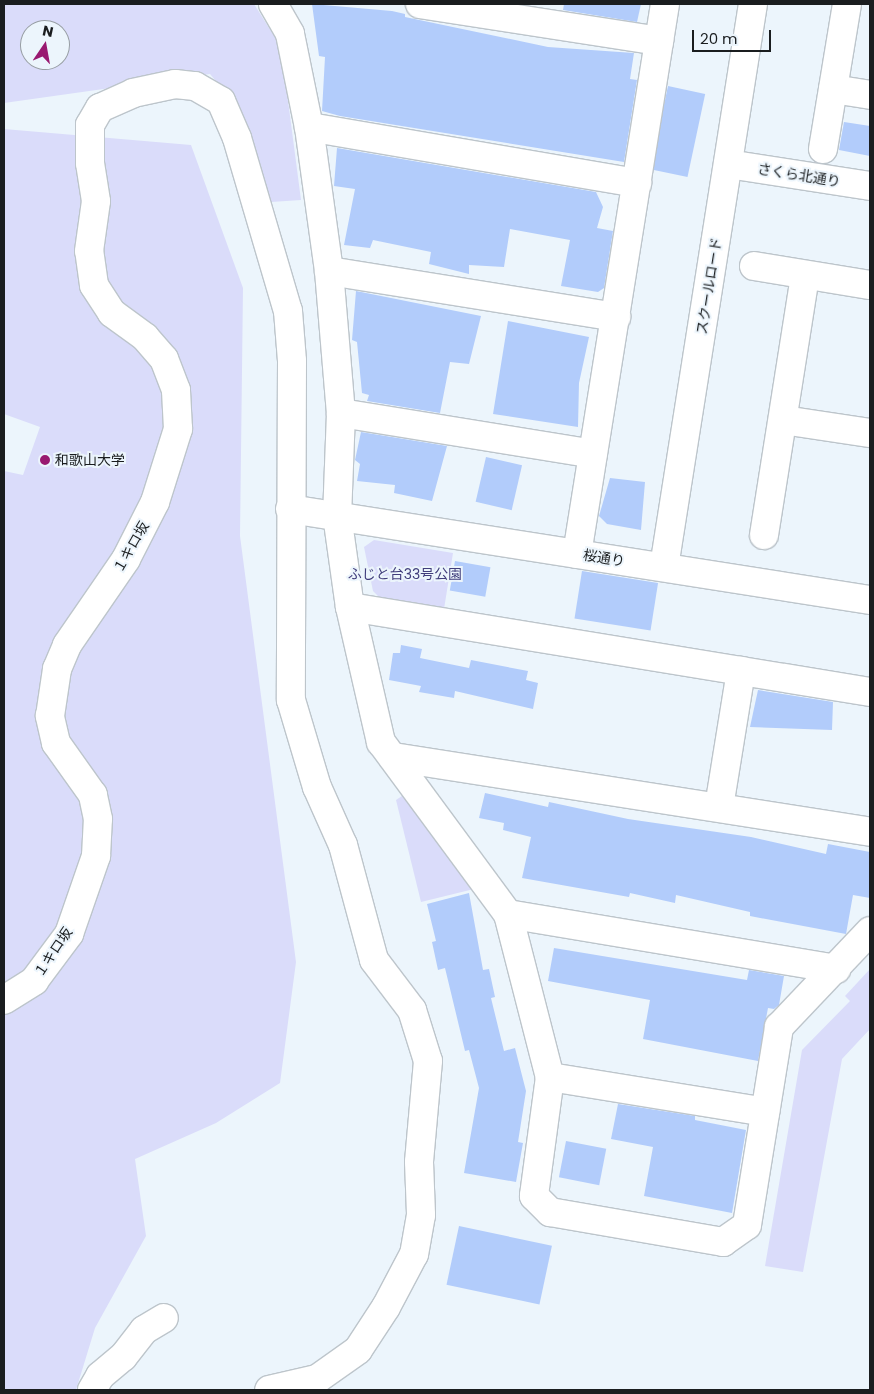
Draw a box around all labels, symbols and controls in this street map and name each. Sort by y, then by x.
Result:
north arrow [20,20,70,70]
text: N [41,20,55,42]
scale bar [694,20,773,52]
text: 20 m [700,28,738,49]
street label: さくら北通り [756,160,842,190]
street label: スクールロード [693,236,725,336]
place label: 和歌山大学 [55,452,125,468]
marker: 和歌山大学 [39,454,51,466]
street label: １キロ坂 [110,519,152,575]
street label: 桜通り [582,546,626,570]
park label: ふじと台33号公園 [348,566,462,582]
street label: １キロ坂 [30,924,76,980]

